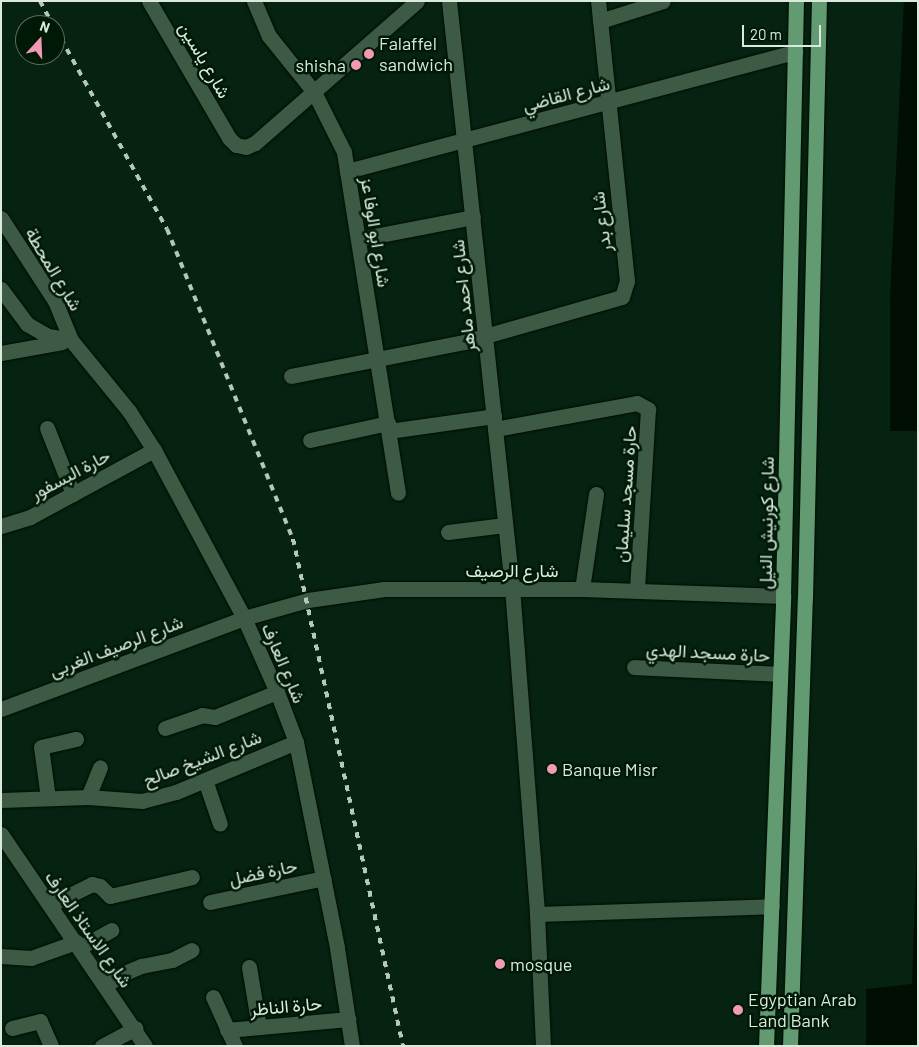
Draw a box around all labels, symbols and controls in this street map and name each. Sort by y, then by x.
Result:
north arrow [15,15,65,65]
scale bar [744,15,823,47]
text: N [38,17,52,36]
street label: شارع ياسين [175,18,235,102]
text: 20 m [750,25,782,43]
place label: Falaffel sandwich [379,33,453,76]
marker: Falaffel sandwich [363,48,375,60]
place label: shisha [295,54,346,76]
marker: shisha [350,59,362,71]
street label: شارع القاضي [520,72,612,116]
street label: شارع ابو الوفا عز [357,175,395,289]
street label: شارع بدر [587,190,615,254]
street label: شارع المحطة [21,223,87,315]
street label: شارع احمد ماهر [446,239,480,353]
street label: حارة مسجد سليمان [609,425,641,563]
street label: حارة البسفور [26,444,114,504]
street label: شارع كورنيش النيل [754,456,778,590]
street label: شارع الرصيف [465,559,559,581]
street label: شارع الرصيف الغربى [46,611,186,681]
street label: شارع العارف [258,620,310,706]
street label: حارة مسجد الهدي [645,638,771,666]
street label: شارع الشيخ صالح [140,725,264,791]
place label: Banque Misr [562,758,658,780]
marker: Banque Misr [546,763,558,775]
street label: حارة فضل [227,854,299,890]
street label: شارع الاستاذ العارف [41,867,137,991]
place label: mosque [510,953,572,975]
marker: mosque [494,958,506,970]
place label: Egyptian Arab Land Bank [748,989,857,1032]
street label: حارة الناظر [249,992,323,1020]
marker: Egyptian Arab Land Bank [732,1004,744,1016]

